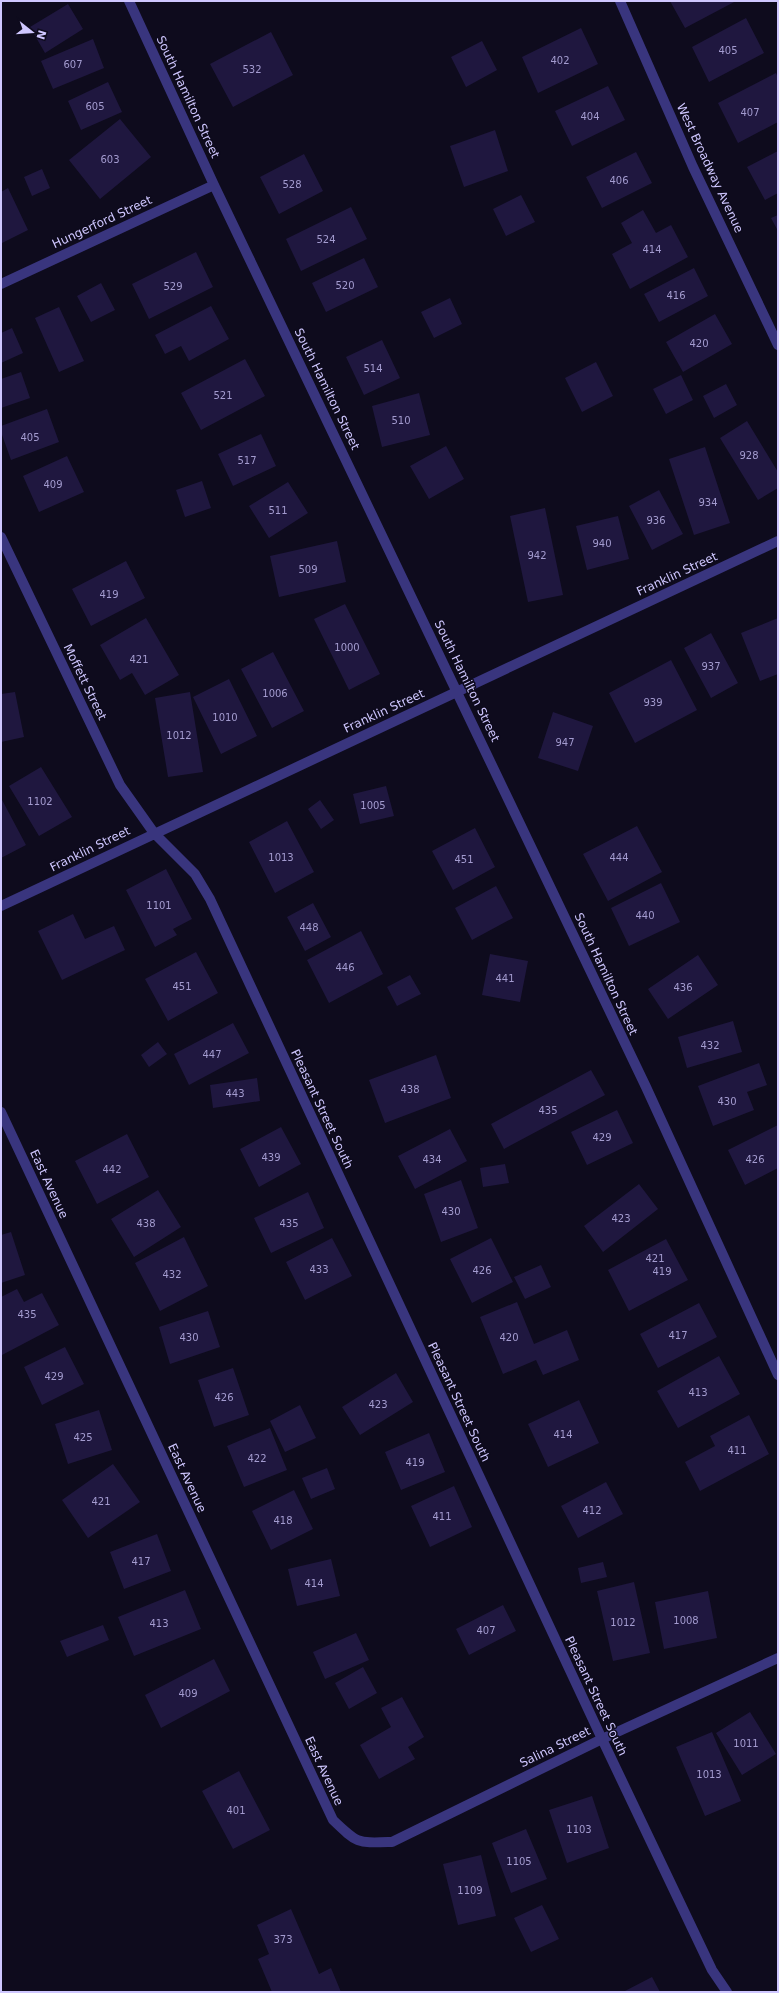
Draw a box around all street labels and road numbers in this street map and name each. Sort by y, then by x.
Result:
street label: South Hamilton Street [153,34,223,161]
street label: West Broadway Avenue [674,101,746,235]
street label: Hungerford Street [50,193,154,251]
street label: South Hamilton Street [291,326,363,452]
street label: Franklin Street [634,549,720,599]
street label: South Hamilton Street [431,618,503,744]
street label: Moffett Street [61,642,110,723]
street label: Franklin Street [341,686,427,736]
street label: Franklin Street [48,823,133,874]
street label: South Hamilton Street [571,911,641,1038]
street label: Pleasant Street South [288,1047,356,1171]
street label: East Avenue [27,1147,71,1221]
street label: Pleasant Street South [425,1340,493,1464]
street label: East Avenue [165,1441,209,1515]
street label: Pleasant Street South [562,1634,630,1758]
street label: Salina Street [517,1724,593,1770]
street label: East Avenue [302,1734,346,1808]

